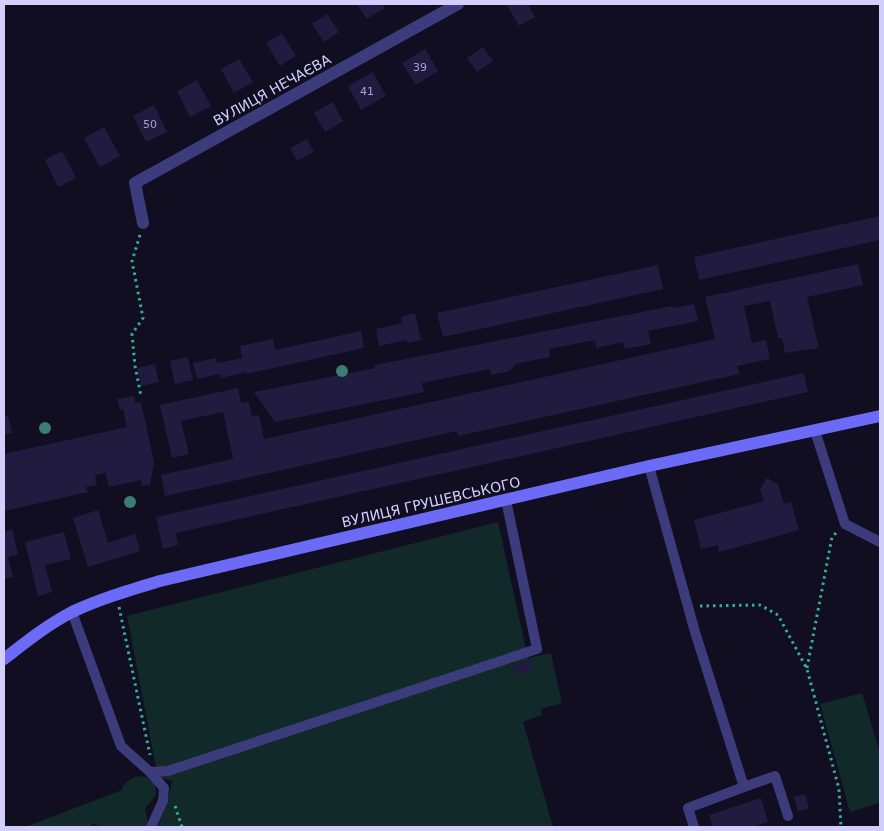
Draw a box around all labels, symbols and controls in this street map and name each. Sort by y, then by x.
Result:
street label: ВУЛИЦЯ НЕЧАЄВА [211,51,334,129]
house number: 39 [413,61,427,74]
house number: 41 [360,85,374,98]
house number: 50 [143,118,157,131]
street label: ВУЛИЦЯ ГРУШЕВСЬКОГО [340,474,522,530]

